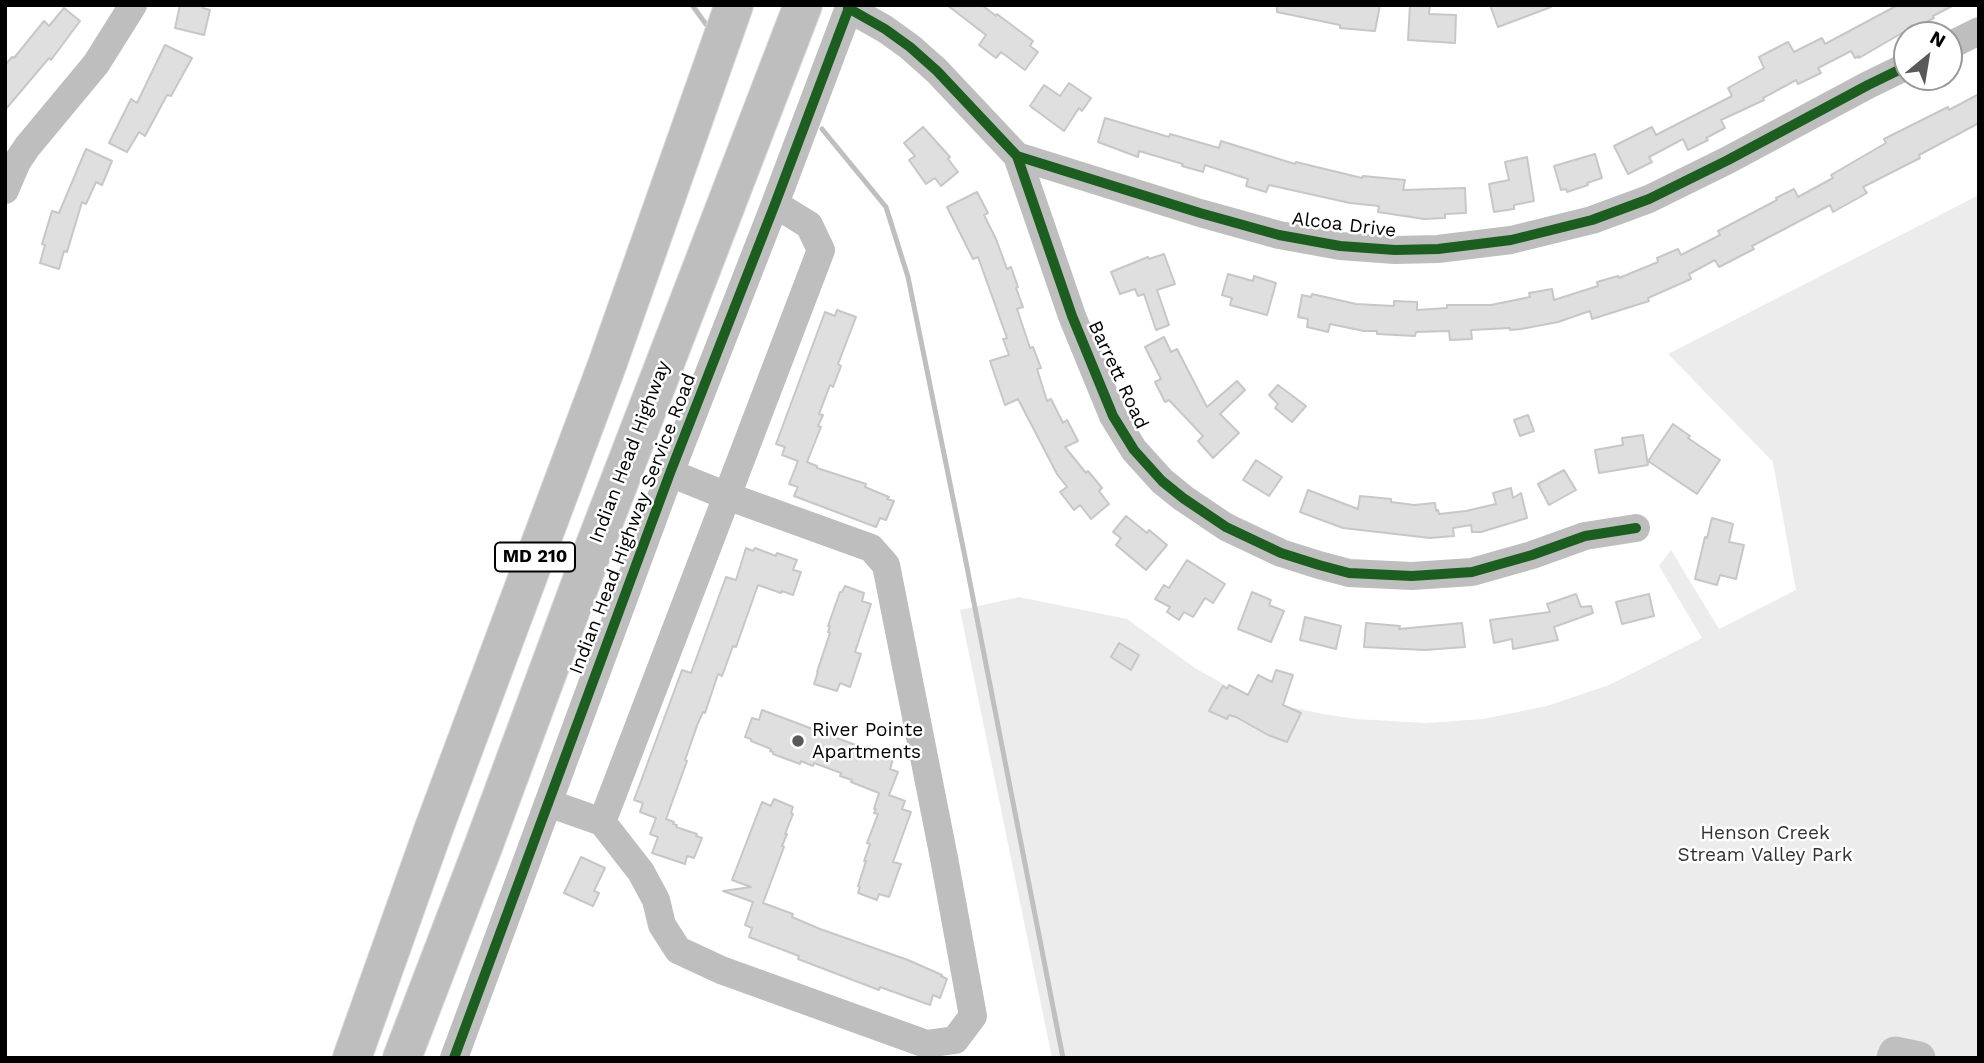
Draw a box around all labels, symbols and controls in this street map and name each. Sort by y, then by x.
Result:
north arrow [1893,21,1963,91]
text: N [1926,26,1950,53]
street label: Alcoa Drive [1291,207,1397,243]
street label: Barrett Road [1083,317,1153,433]
street label: Indian Head Highway [585,358,675,546]
street label: Indian Head Highway Service Road [565,370,701,678]
road number: MD 210 [495,542,575,572]
place label: River Pointe Apartments [812,719,923,763]
marker: River Pointe Apartments [790,733,806,749]
park label: Henson Creek Stream Valley Park [1677,822,1853,866]

